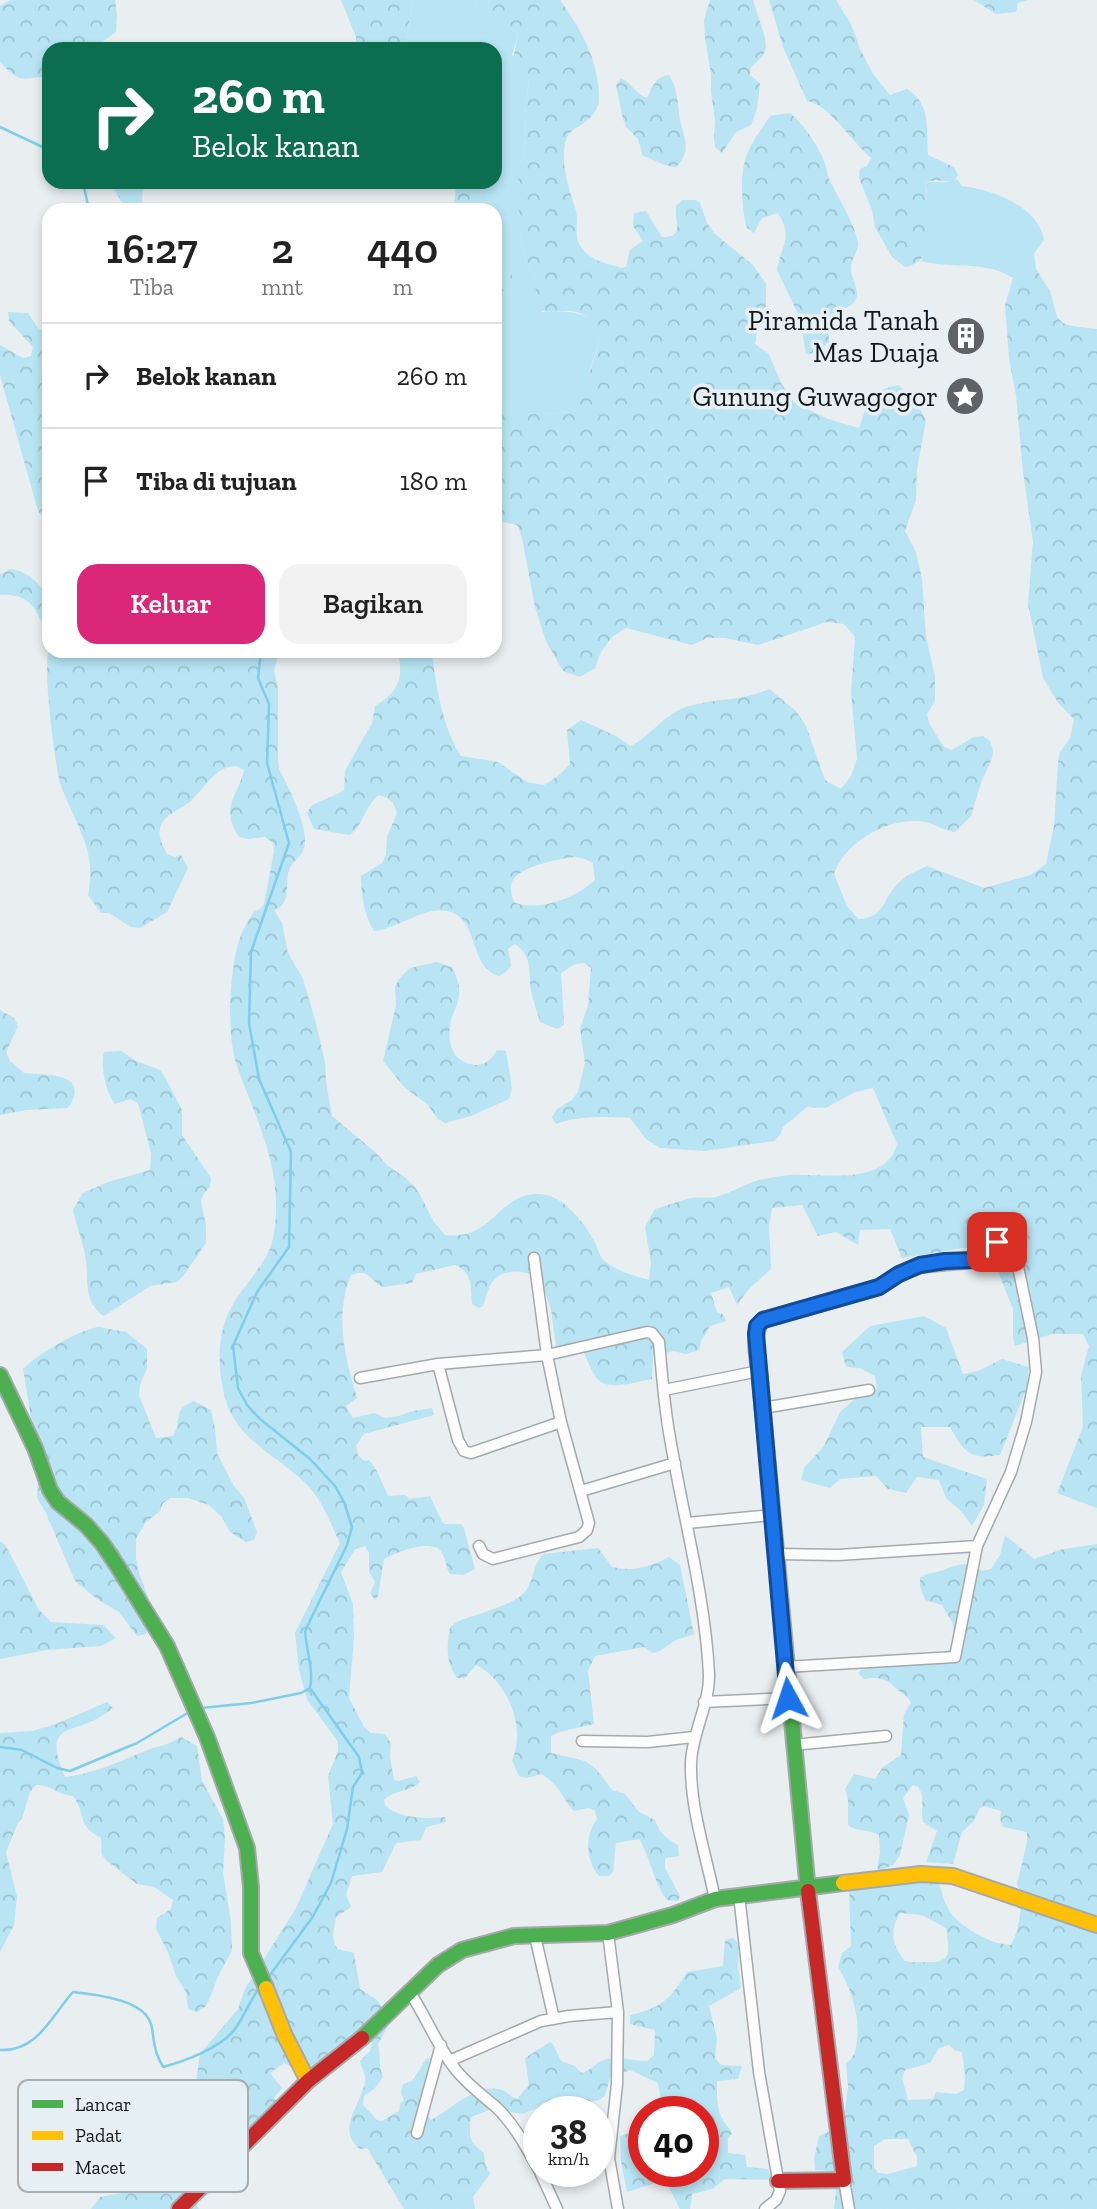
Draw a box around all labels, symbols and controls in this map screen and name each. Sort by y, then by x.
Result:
text: 260 m [192,67,325,126]
icon: right [77,70,168,161]
text: Belok kanan [192,127,359,165]
text: 16:27 [106,223,198,274]
text: 2 [271,223,293,274]
text: 440 [367,223,438,274]
text: Tiba [130,273,174,301]
text: mnt [262,273,303,301]
text: m [393,273,412,301]
place label: Piramida Tanah Mas Duaja [748,304,939,369]
building icon: Piramida Tanah Mas Duaja [945,315,987,357]
icon: right [77,357,115,395]
text: Belok kanan [136,360,277,392]
text: 260 m [396,360,467,392]
place icon: Gunung Guwagogor [944,375,986,417]
place label: Gunung Guwagogor [693,380,938,413]
icon: arrive [77,462,115,500]
text: Tiba di tujuan [136,465,297,497]
text: 180 m [400,465,467,497]
button: Keluar [77,564,265,644]
button: Bagikan [279,564,467,644]
pin [967,1212,1027,1272]
icon: arrive [978,1223,1016,1261]
position arrow [751,1661,825,1735]
legend [18,2080,248,2192]
text: Lancar [75,2093,131,2116]
speed limit sign: 40 [628,2096,719,2187]
text: 38 [550,2111,587,2153]
text: Padat [75,2124,122,2147]
text: km/h [548,2148,589,2170]
text: Macet [75,2156,126,2179]

